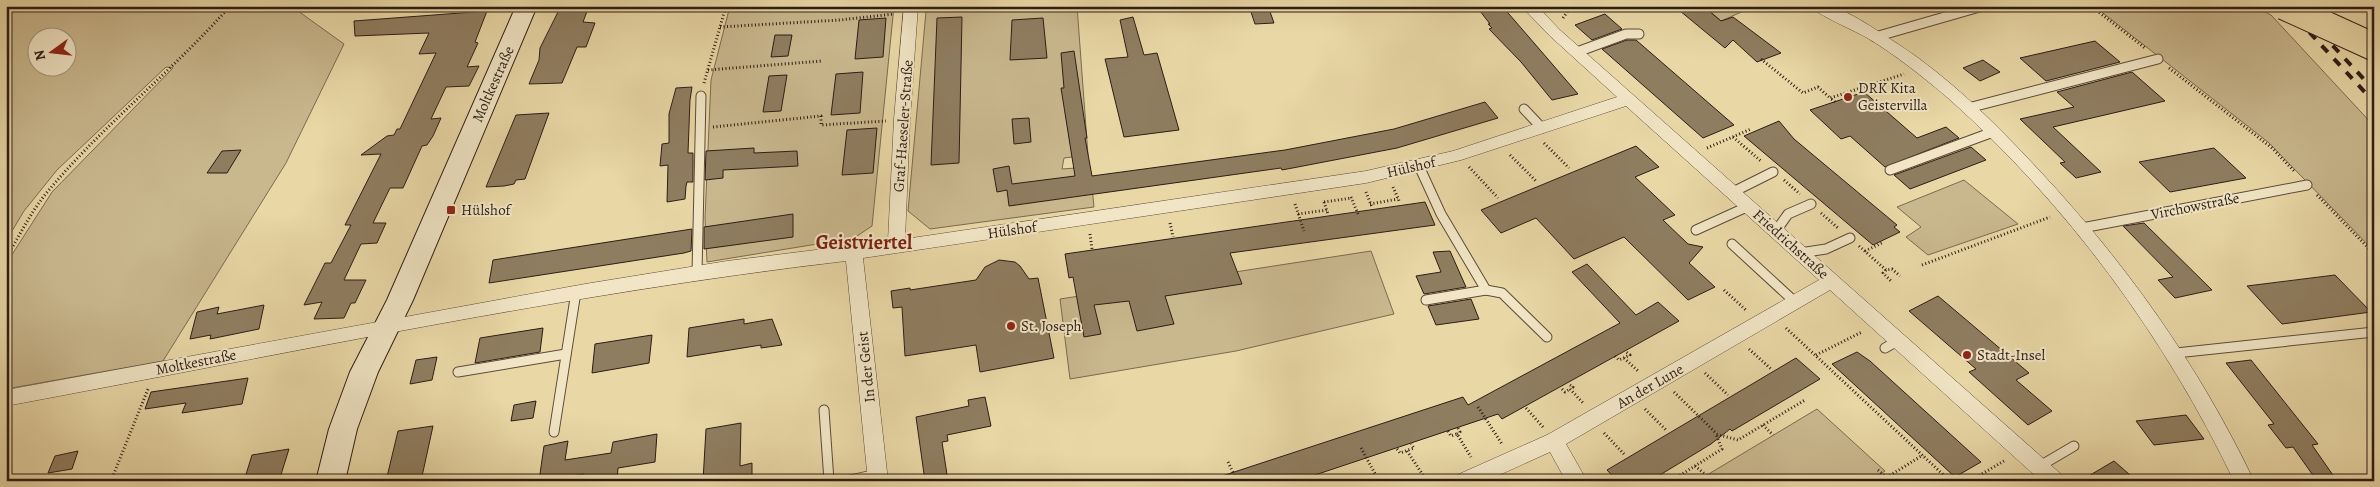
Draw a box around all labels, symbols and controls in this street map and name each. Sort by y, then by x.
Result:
north arrow [28,28,78,78]
street label: Moltkestraße [467,42,519,125]
text: N [29,48,50,63]
street label: Graf-Haeseler-Straße [888,59,918,193]
place label: DRK Kita Geistervilla [1858,78,1928,115]
marker: DRK Kita Geistervilla [1842,91,1854,103]
street label: Hülshof [1385,151,1439,182]
street label: Virchowstraße [2148,188,2241,225]
place label: Hülshof [461,200,513,220]
marker: Hülshof [445,204,457,216]
street label: Friedrichstraße [1749,205,1833,284]
street label: Hülshof [986,216,1040,243]
district label: Geistviertel [816,229,913,256]
place label: St. Joseph [1021,316,1082,336]
marker: St. Joseph [1005,320,1017,332]
street label: In der Geist [852,330,880,404]
street label: Moltkestraße [154,344,238,380]
place label: Stadt-Insel [1977,345,2045,365]
marker: Stadt-Insel [1961,349,1973,361]
street label: An der Lune [1612,359,1687,414]

